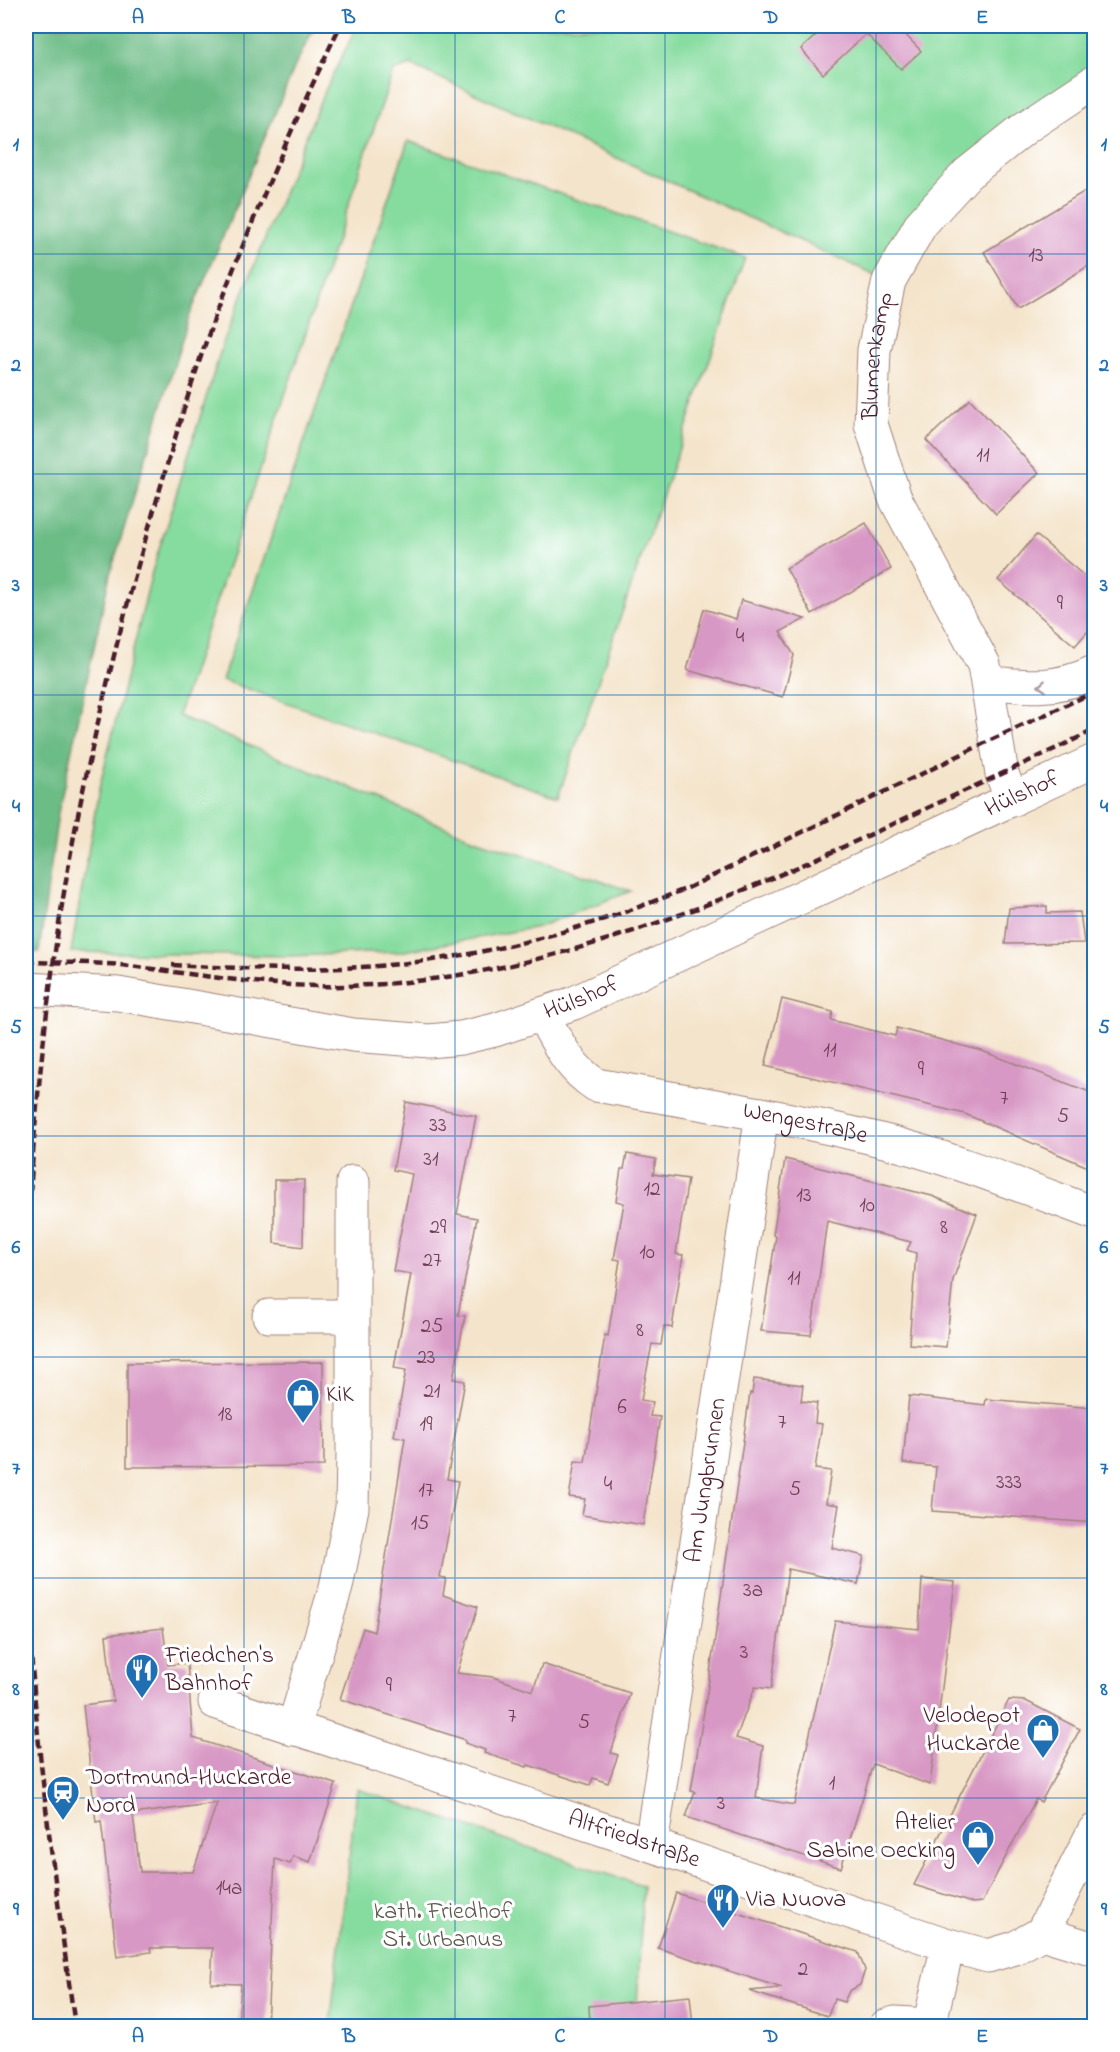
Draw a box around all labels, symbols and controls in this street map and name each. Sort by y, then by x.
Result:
text: A [132,4,144,33]
text: B [341,4,356,33]
text: C [555,4,566,33]
text: D [763,4,778,33]
text: E [976,4,988,33]
text: 1 [13,131,20,160]
text: 1 [1101,131,1108,160]
house number: 13 [1028,241,1044,271]
street label: Blumenkamp [854,289,904,421]
text: 2 [10,352,21,381]
text: 2 [1098,352,1109,381]
house number: 11 [976,441,990,471]
text: 3 [11,572,20,601]
text: 3 [1099,572,1108,601]
house number: 9 [1057,589,1064,619]
house number: 4 [736,622,745,652]
one-way arrow [1037,679,1047,692]
street label: Hülshof [979,761,1066,827]
text: 4 [12,793,21,822]
text: 4 [1100,793,1109,822]
street label: Hülshof [539,967,626,1030]
text: 5 [10,1014,22,1043]
text: 5 [1098,1014,1110,1043]
house number: 11 [823,1036,837,1066]
house number: 9 [918,1055,925,1085]
house number: 7 [1000,1084,1009,1114]
street label: Wengestraße [740,1094,871,1154]
house number: 5 [1057,1102,1069,1132]
house number: 33 [429,1111,447,1141]
house number: 31 [423,1145,439,1175]
house number: 12 [643,1175,661,1205]
house number: 13 [796,1181,812,1211]
house number: 10 [859,1191,875,1221]
house number: 29 [430,1213,447,1243]
house number: 8 [940,1213,948,1243]
text: 6 [12,1234,21,1263]
text: 6 [1100,1234,1109,1263]
house number: 10 [639,1238,655,1268]
house number: 27 [422,1246,442,1276]
house number: 11 [787,1264,801,1294]
house number: 25 [421,1312,443,1342]
house number: 8 [636,1316,644,1346]
house number: 23 [416,1343,436,1373]
shop icon: KiK [285,1377,321,1424]
house number: 21 [423,1377,441,1407]
place label: KiK [326,1378,354,1413]
house number: 6 [617,1393,627,1423]
street label: Am Jungbrunnen [677,1395,736,1565]
house number: 18 [218,1400,232,1430]
house number: 7 [778,1408,787,1438]
house number: 19 [420,1410,433,1440]
text: 7 [12,1455,21,1484]
text: 7 [1100,1455,1109,1484]
house number: 333 [996,1468,1022,1498]
house number: 4 [604,1470,613,1500]
house number: 5 [789,1475,801,1505]
house number: 17 [418,1476,434,1506]
house number: 15 [411,1509,429,1539]
house number: 3a [743,1576,763,1606]
house number: 3 [740,1638,748,1668]
place label: Friedchen's Bahnhof [164,1639,274,1702]
restaurant icon: Friedchen's Bahnhof [124,1652,160,1699]
house number: 9 [386,1671,393,1701]
text: 8 [11,1676,20,1705]
text: 8 [1099,1676,1108,1705]
place label: Velodepot Huckarde [923,1699,1020,1762]
house number: 7 [508,1702,517,1732]
house number: 5 [578,1708,590,1738]
shop icon: Velodepot Huckarde [1025,1712,1061,1759]
place label: Dortmund-Huckarde Nord [85,1761,292,1824]
house number: 1 [829,1769,836,1799]
station icon: Dortmund-Huckarde Nord [45,1774,81,1821]
house number: 3 [717,1789,725,1819]
street label: Altfriedstraße [563,1801,705,1878]
place label: Atelier Sabine Oecking [806,1806,956,1869]
shop icon: Atelier Sabine Oecking [960,1819,996,1866]
house number: 14a [216,1874,242,1904]
restaurant icon: Via Nuova [705,1882,741,1929]
place label: Via Nuova [745,1883,846,1918]
park label: kath. Friedhof St. Urbanus [374,1895,513,1958]
text: 9 [12,1896,20,1925]
text: 9 [1100,1896,1108,1925]
house number: 2 [798,1955,808,1985]
text: A [132,2023,144,2052]
text: B [341,2023,356,2052]
text: C [555,2023,566,2052]
text: D [763,2023,778,2052]
text: E [976,2023,988,2052]

